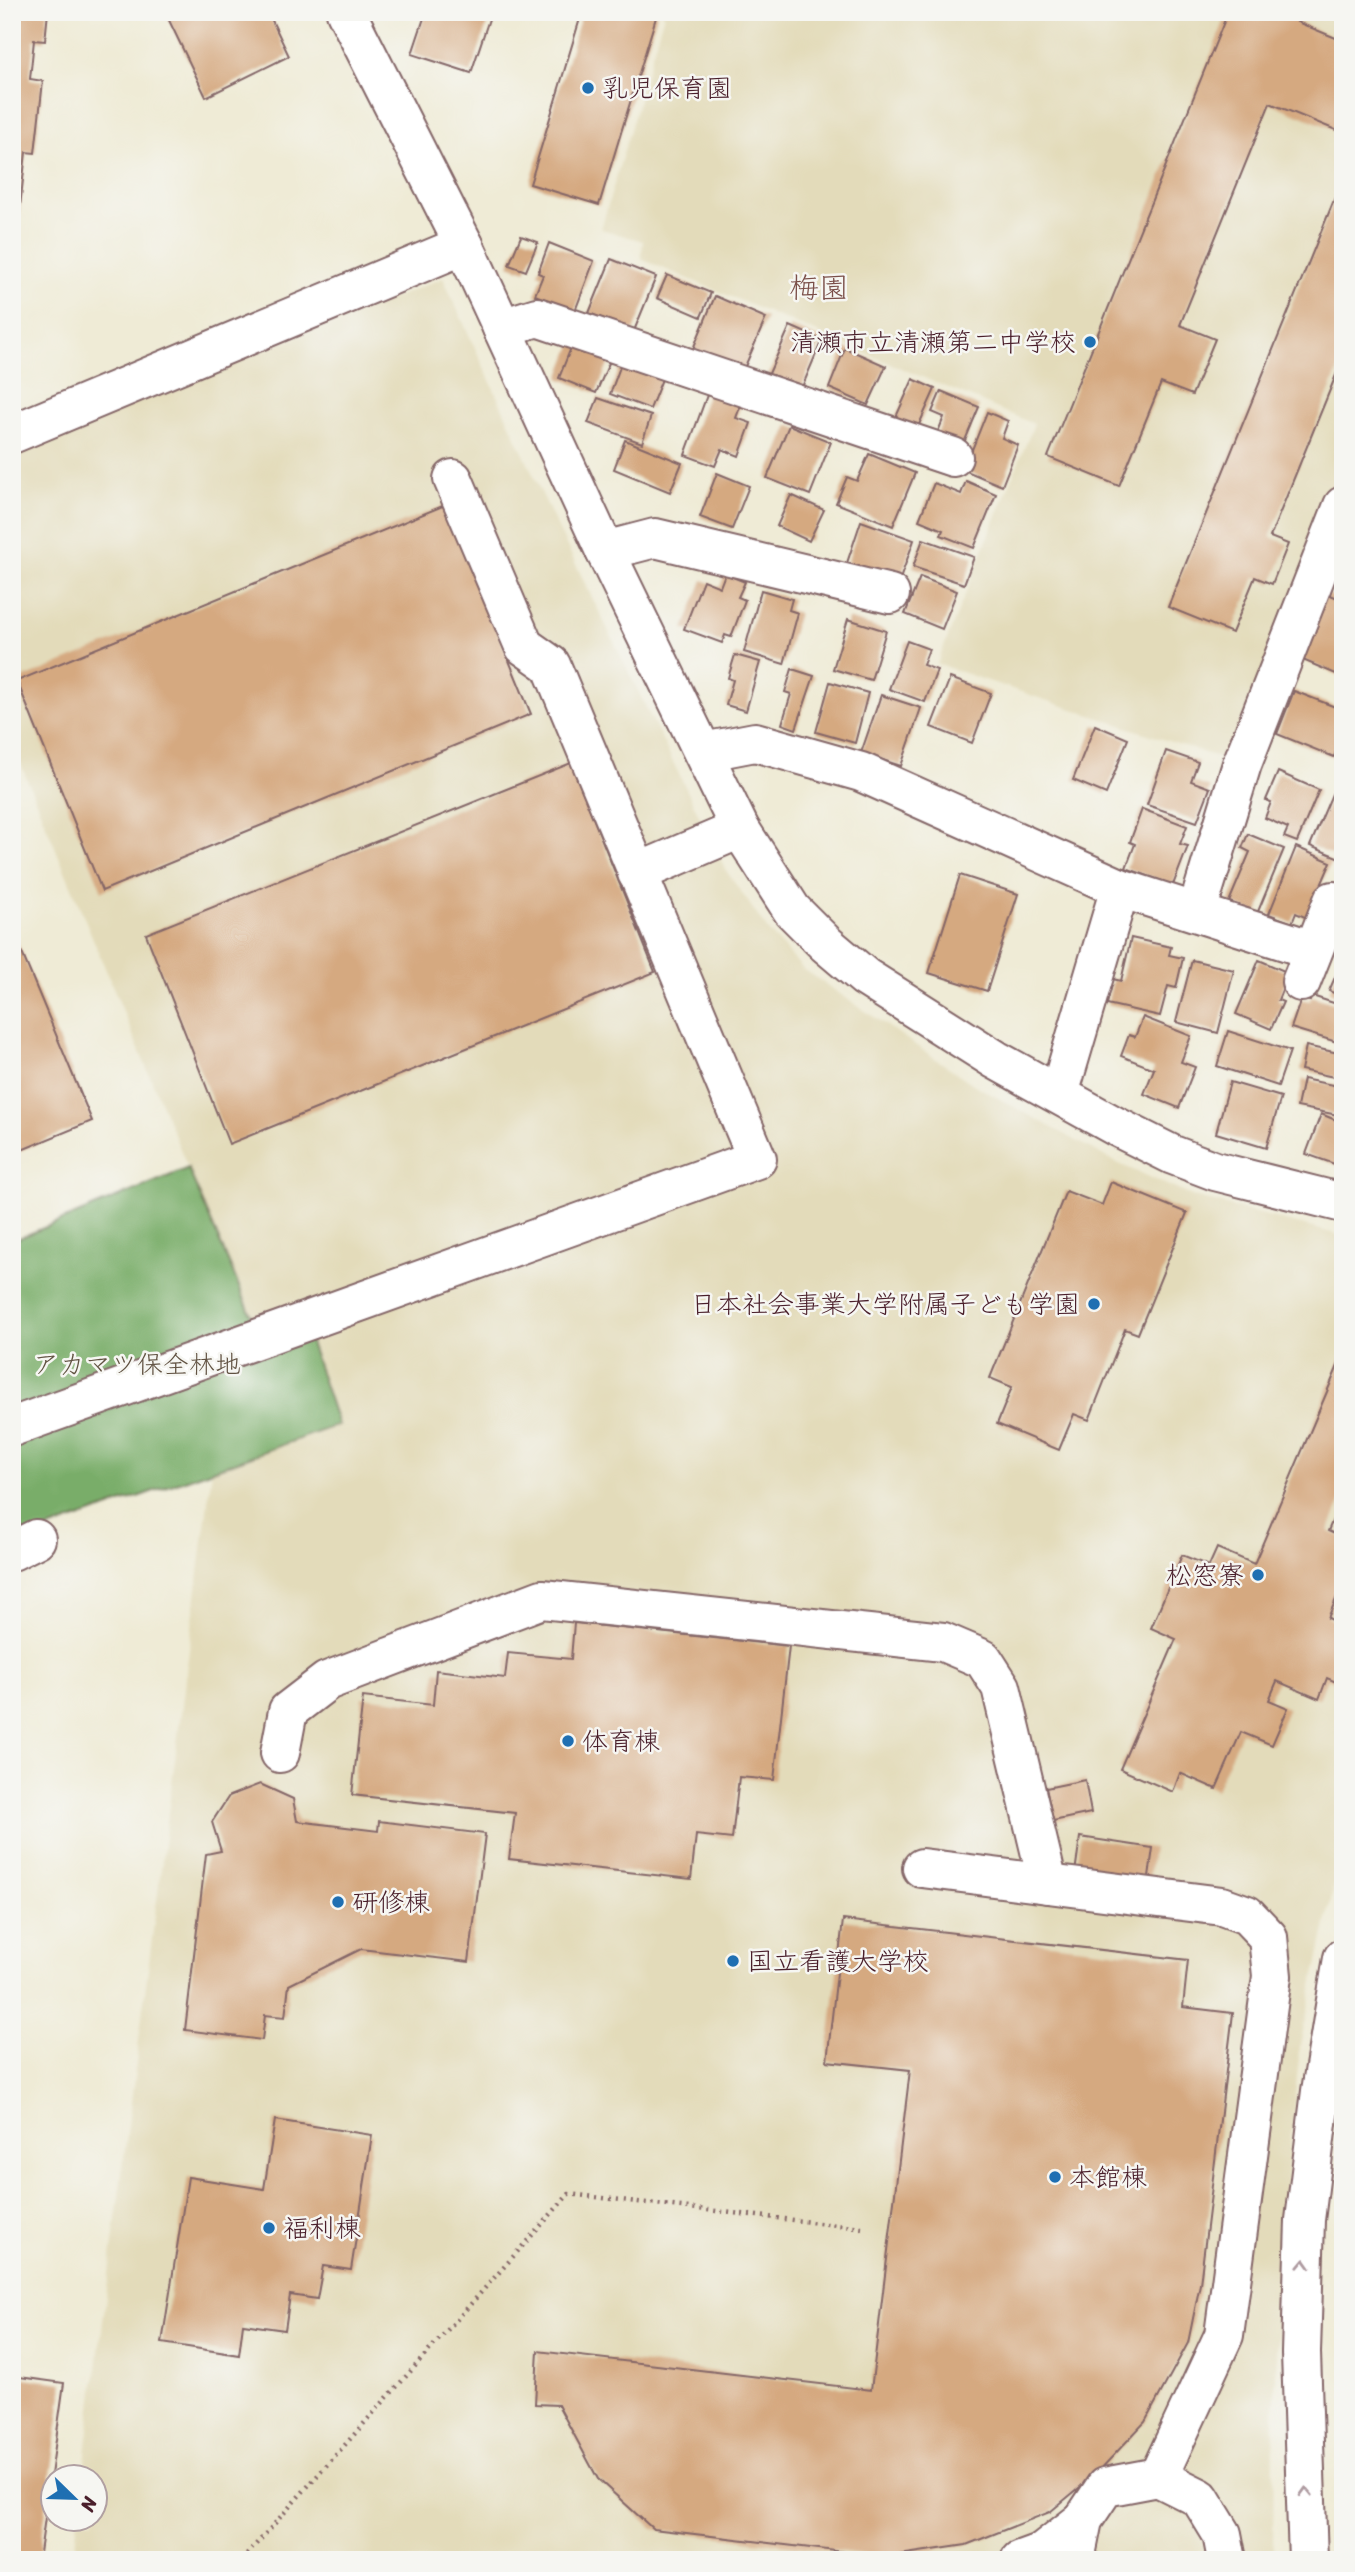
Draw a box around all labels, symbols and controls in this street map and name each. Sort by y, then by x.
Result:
place label: 乳児保育園 [602,65,732,111]
marker: 乳児保育園 [580,80,596,96]
district label: 梅園 [789,261,849,315]
place label: 清瀬市立清瀬第二中学校 [790,319,1076,365]
marker: 清瀬市立清瀬第二中学校 [1082,334,1098,350]
place label: 日本社会事業大学附属子ども学園 [690,1281,1080,1327]
marker: 日本社会事業大学附属子ども学園 [1086,1296,1102,1312]
park label: アカマツ保全林地 [33,1341,241,1387]
place label: 松窓寮 [1166,1552,1244,1598]
marker: 松窓寮 [1250,1567,1266,1583]
place label: 体育棟 [582,1718,660,1764]
marker: 体育棟 [560,1733,576,1749]
place label: 研修棟 [352,1879,430,1925]
marker: 研修棟 [330,1894,346,1910]
place label: 国立看護大学校 [747,1938,929,1984]
marker: 国立看護大学校 [725,1953,741,1969]
place label: 本館棟 [1069,2154,1147,2200]
marker: 本館棟 [1047,2169,1063,2185]
place label: 福利棟 [283,2205,361,2251]
marker: 福利棟 [261,2220,277,2236]
one-way arrow [1296,2258,1312,2269]
north arrow [38,2464,108,2534]
one-way arrow [1298,2486,1314,2496]
text: N [71,2491,107,2518]

